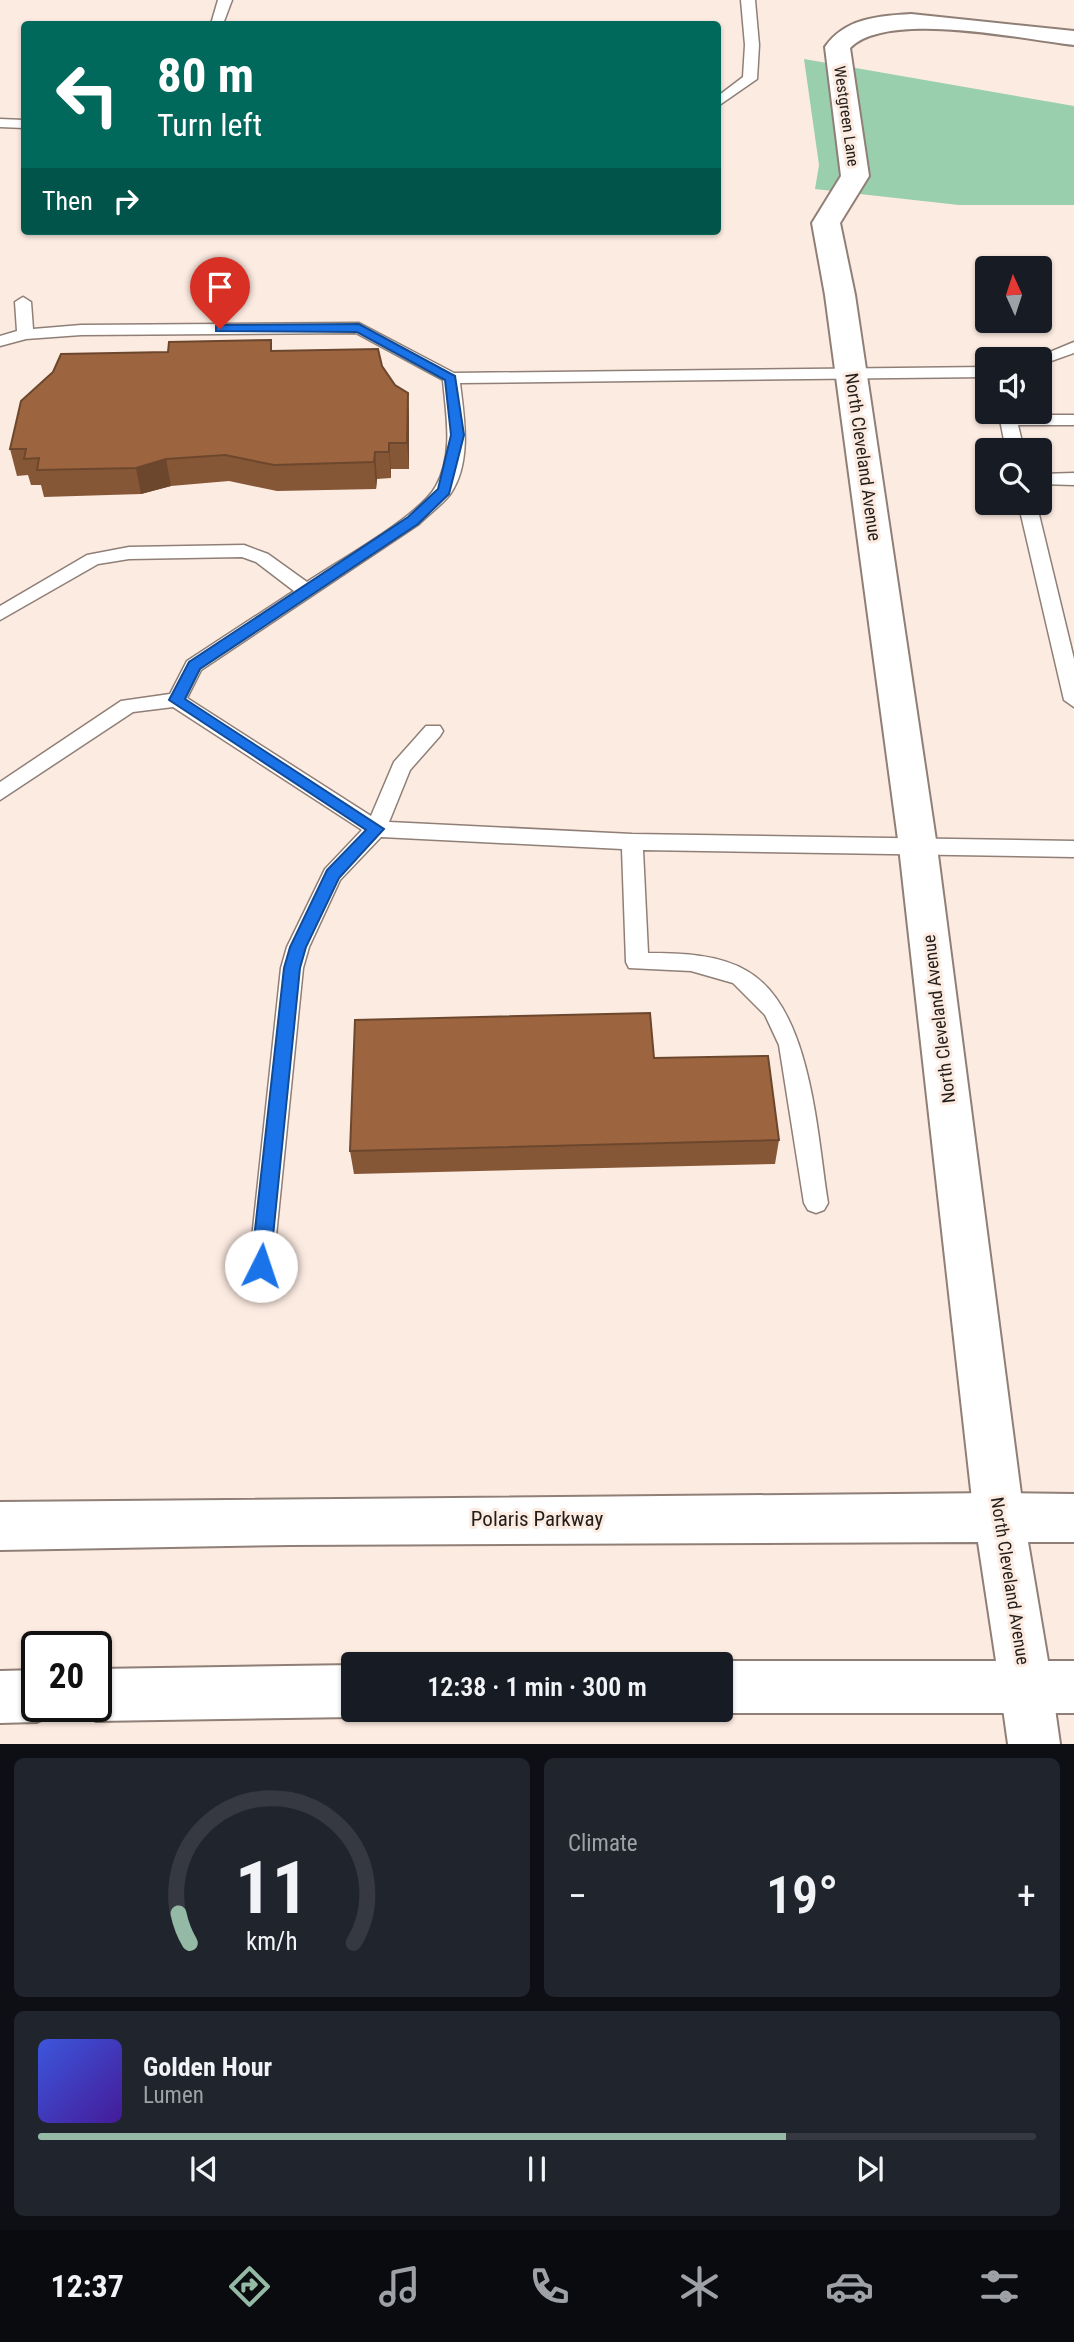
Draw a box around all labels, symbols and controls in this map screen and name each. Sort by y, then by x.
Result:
text: 80 m [157,47,254,104]
icon: left [42,49,133,140]
street label: Westgreen Lane [830,65,863,167]
text: Turn left [157,106,262,144]
icon: right [107,182,145,220]
text: Then [42,186,93,216]
north arrow [975,256,1052,332]
map controls [975,256,1052,515]
pin [190,257,250,329]
icon: arrive [201,268,239,306]
button: sound [975,347,1052,424]
street label: North Cleveland Avenue [841,372,886,542]
button: search [975,438,1052,515]
street label: North Cleveland Avenue [918,934,959,1104]
position arrow [224,1229,298,1303]
street label: North Cleveland Avenue [987,1496,1034,1666]
street label: Polaris Parkway [471,1507,603,1531]
speed limit sign: 20 [21,1631,112,1722]
text: 12:38 · 1 min · 300 m [427,1672,647,1702]
text: Climate [568,1830,638,1857]
text: 11 [235,1846,309,1932]
text: 19° [766,1865,838,1926]
text: − [568,1874,587,1918]
text: + [1017,1874,1036,1918]
text: km/h [246,1927,298,1956]
text: Golden Hour [143,2052,272,2082]
text: Lumen [143,2082,204,2109]
icon: previous [185,2150,223,2188]
icon: pause [518,2150,556,2188]
icon: next [851,2150,889,2188]
icon: directions [225,2262,274,2311]
icon: music [375,2262,424,2311]
icon: phone [525,2262,574,2311]
icon: climate [675,2262,724,2311]
icon: car [825,2262,874,2311]
icon: filters [975,2262,1024,2311]
text: 12:37 [50,2267,124,2305]

